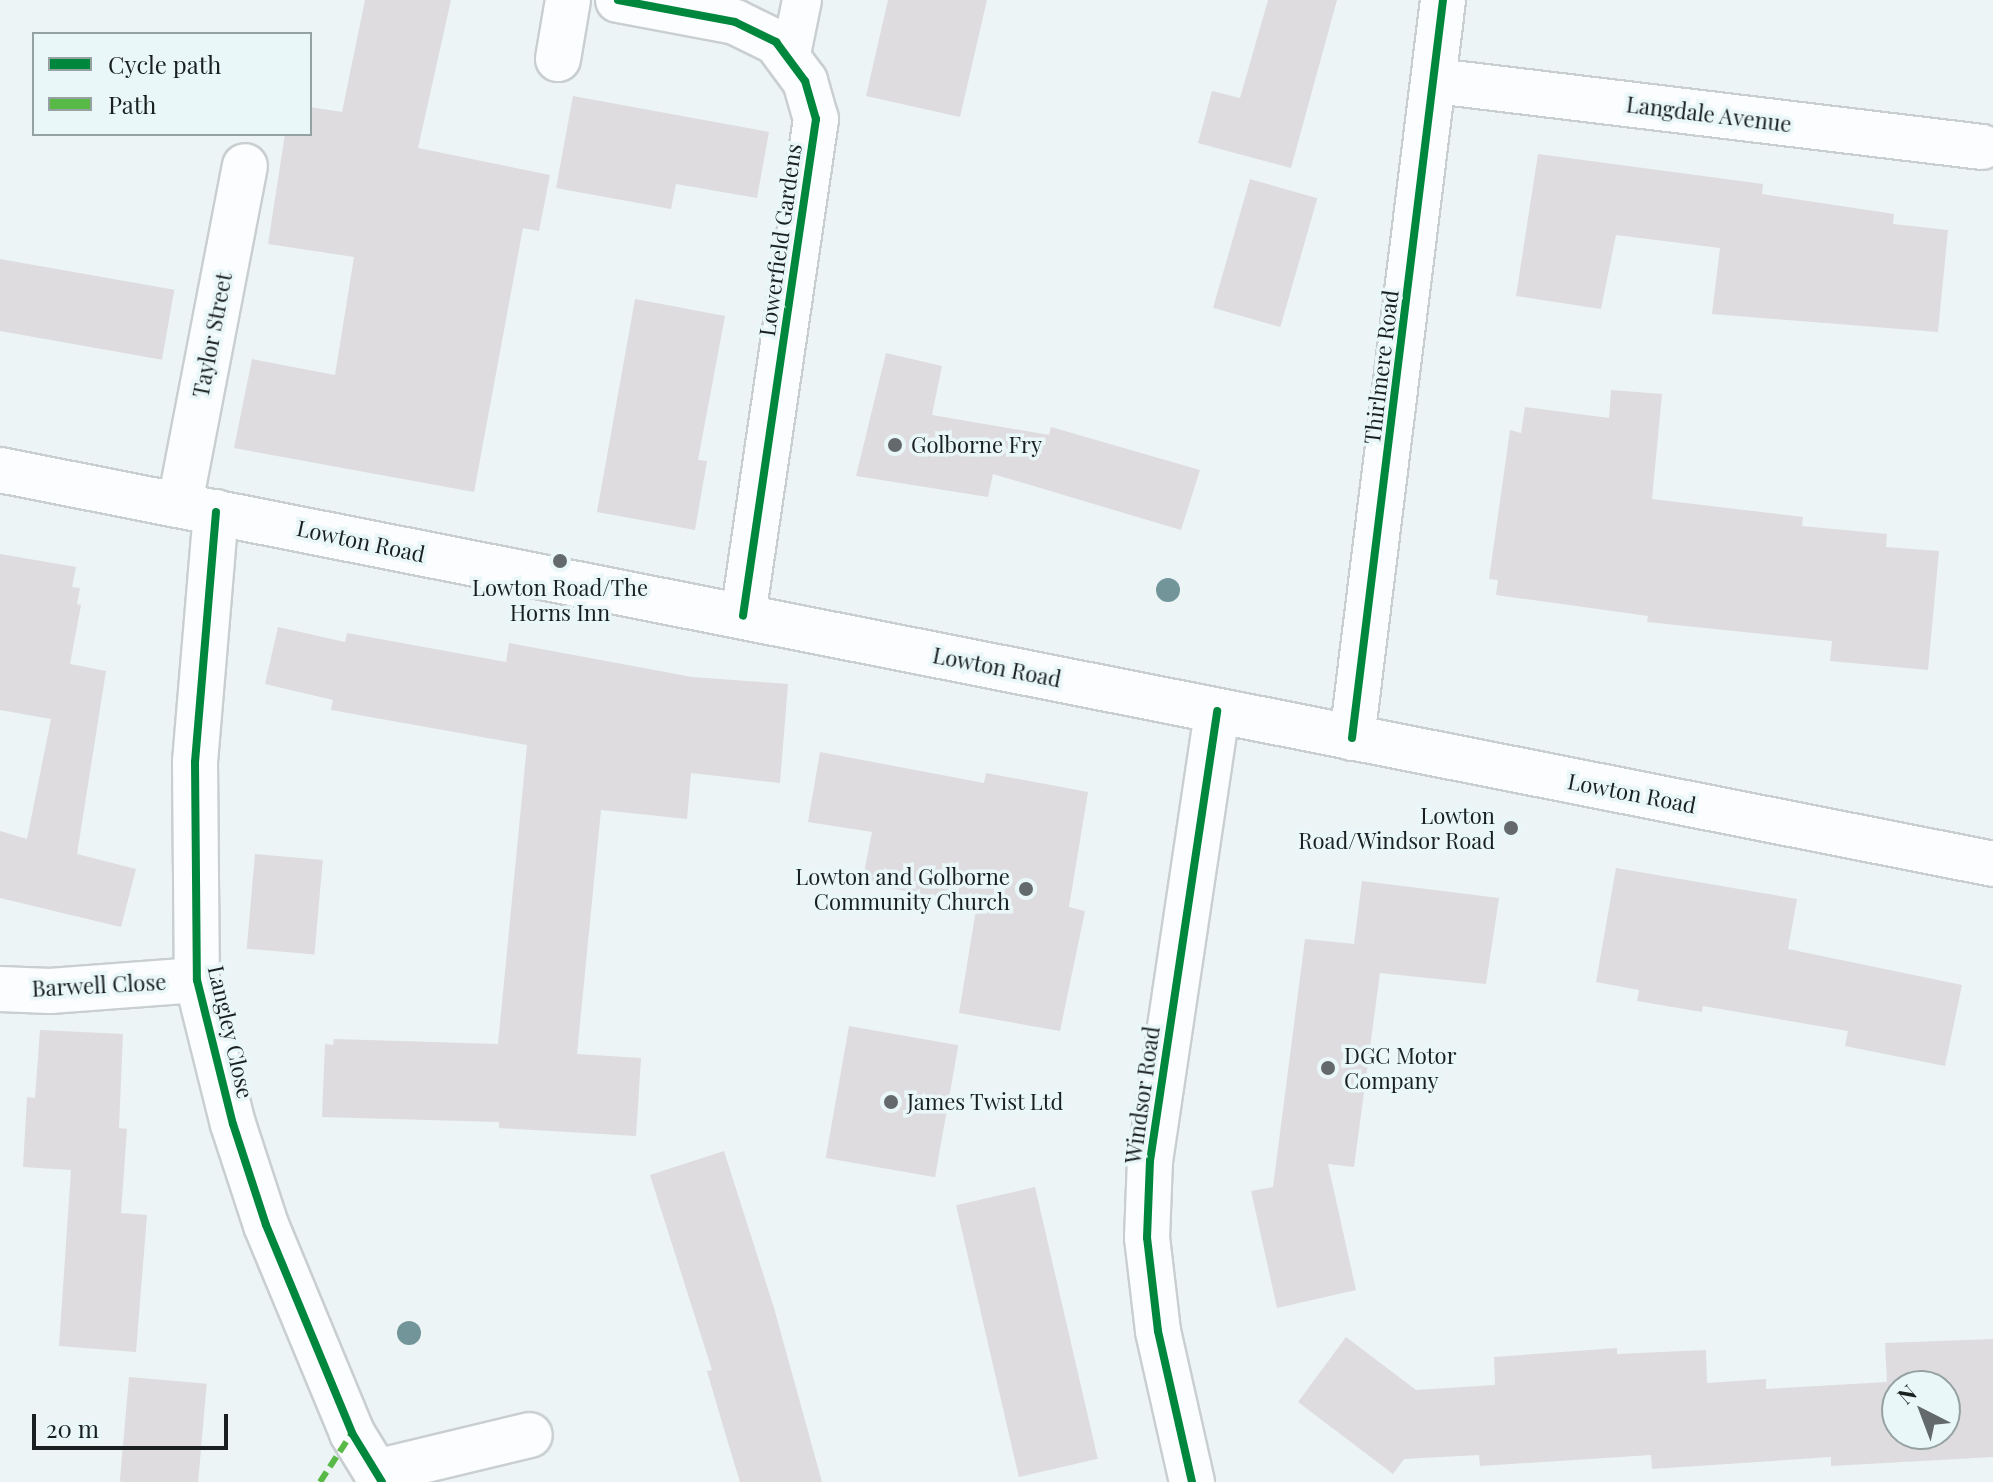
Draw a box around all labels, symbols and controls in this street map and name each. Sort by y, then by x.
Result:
legend [32,32,312,136]
text: Cycle path [108,48,221,80]
text: Path [108,88,156,120]
street label: Langdale Avenue [1624,91,1794,137]
street label: Lowerfield Gardens [753,142,807,338]
street label: Taylor Street [187,270,237,400]
street label: Thirlmere Road [1358,288,1404,446]
place label: Golborne Fry [911,432,1042,458]
marker: Golborne Fry [886,436,904,454]
street label: Lowton Road [295,515,427,567]
marker: Lowton Road/The Horns Inn [551,552,569,570]
place label: Lowton Road/The Horns Inn [472,574,648,626]
street label: Lowton Road [931,642,1063,692]
street label: Lowton Road [1566,768,1698,818]
place label: Lowton Road/Windsor Road [1298,802,1495,854]
marker: Lowton Road/Windsor Road [1502,819,1520,837]
place label: Lowton and Golborne Community Church [795,863,1010,914]
marker: Lowton and Golborne Community Church [1017,880,1035,898]
street label: Langley Close [203,963,259,1101]
street label: Barwell Close [31,968,167,1002]
street label: Windsor Road [1119,1024,1165,1166]
place label: DGC Motor Company [1344,1042,1456,1094]
marker: DGC Motor Company [1319,1059,1337,1077]
place label: James Twist Ltd [907,1089,1064,1115]
marker: James Twist Ltd [882,1093,900,1111]
north arrow [1881,1370,1961,1450]
text: N [1890,1377,1922,1410]
scale bar [36,1398,232,1448]
text: 20 m [46,1412,99,1444]

